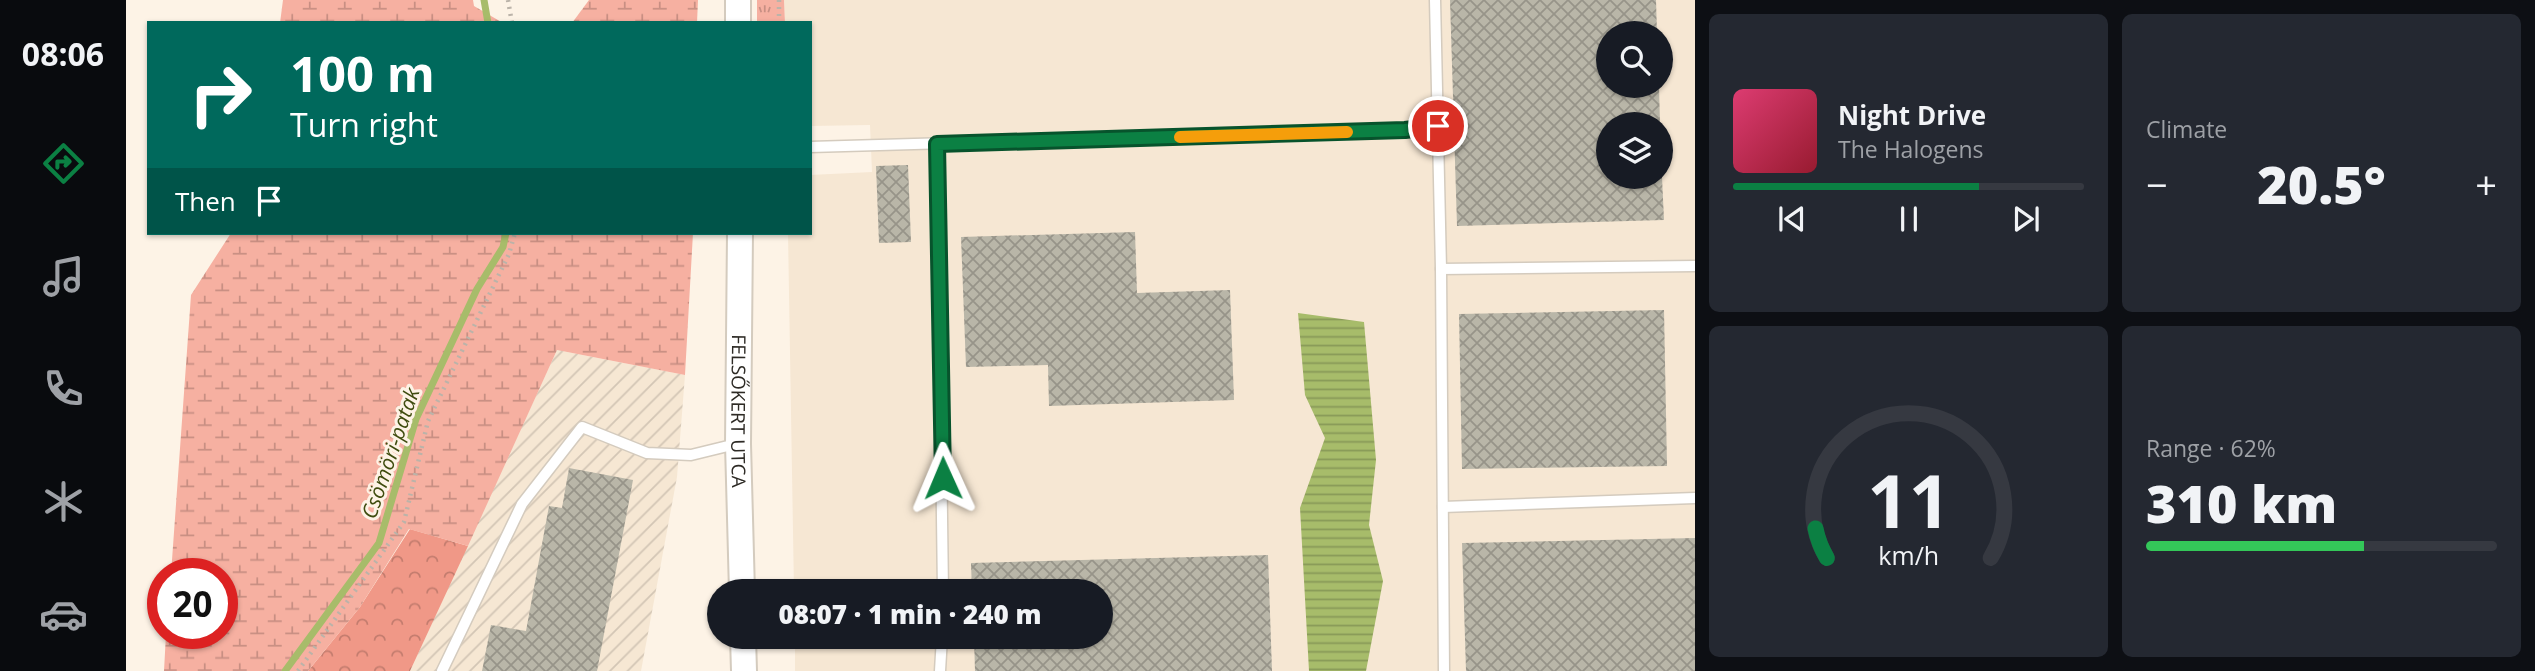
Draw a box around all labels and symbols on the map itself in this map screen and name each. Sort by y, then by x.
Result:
pin [1408,96,1468,156]
street label: FELSŐKERT UTCA [725,334,752,488]
water label: Csömöri-patak [355,383,426,522]
position arrow [906,441,980,515]
speed limit sign: 20 [147,558,238,649]

